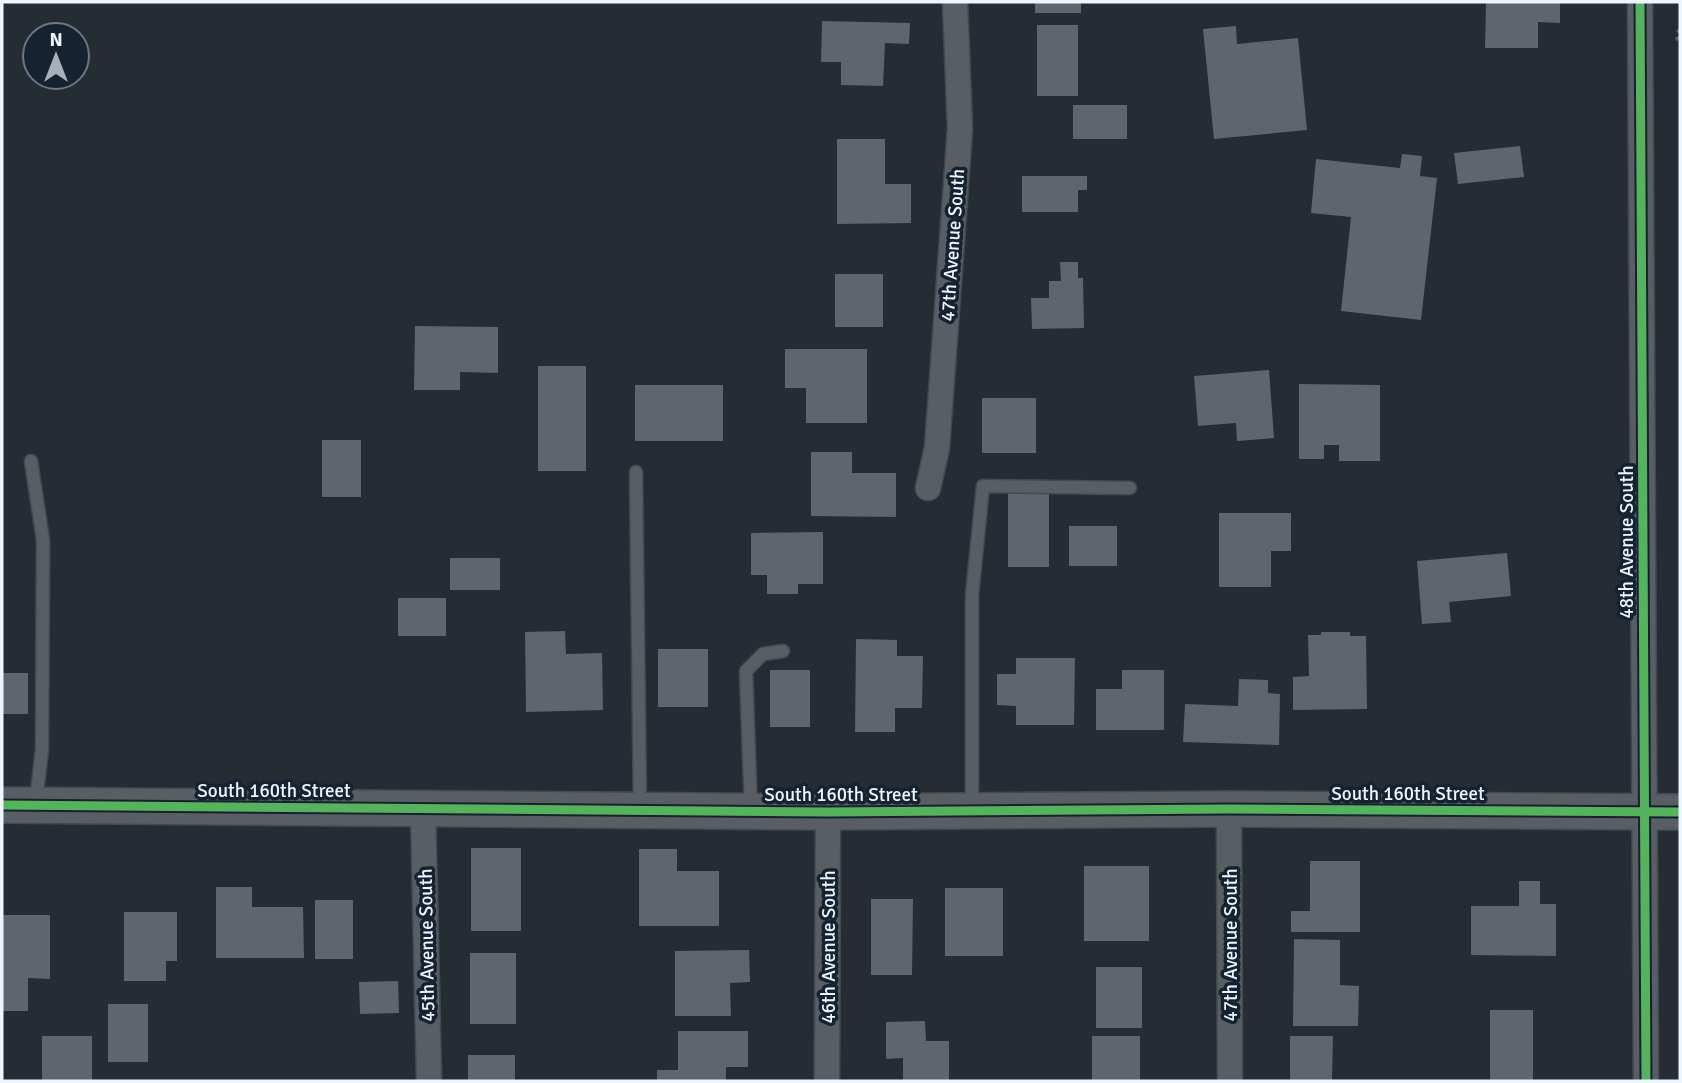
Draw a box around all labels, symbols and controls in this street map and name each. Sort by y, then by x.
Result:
north arrow [21,21,91,91]
text: N [49,28,63,52]
street label: 47th Avenue South [936,168,970,322]
street label: 48th Avenue South [1615,465,1639,619]
street label: South 160th Street [197,779,351,803]
street label: South 160th Street [1331,782,1485,806]
street label: South 160th Street [764,783,918,807]
street label: 45th Avenue South [414,868,440,1022]
street label: 47th Avenue South [1219,868,1243,1022]
street label: 46th Avenue South [817,870,841,1024]

